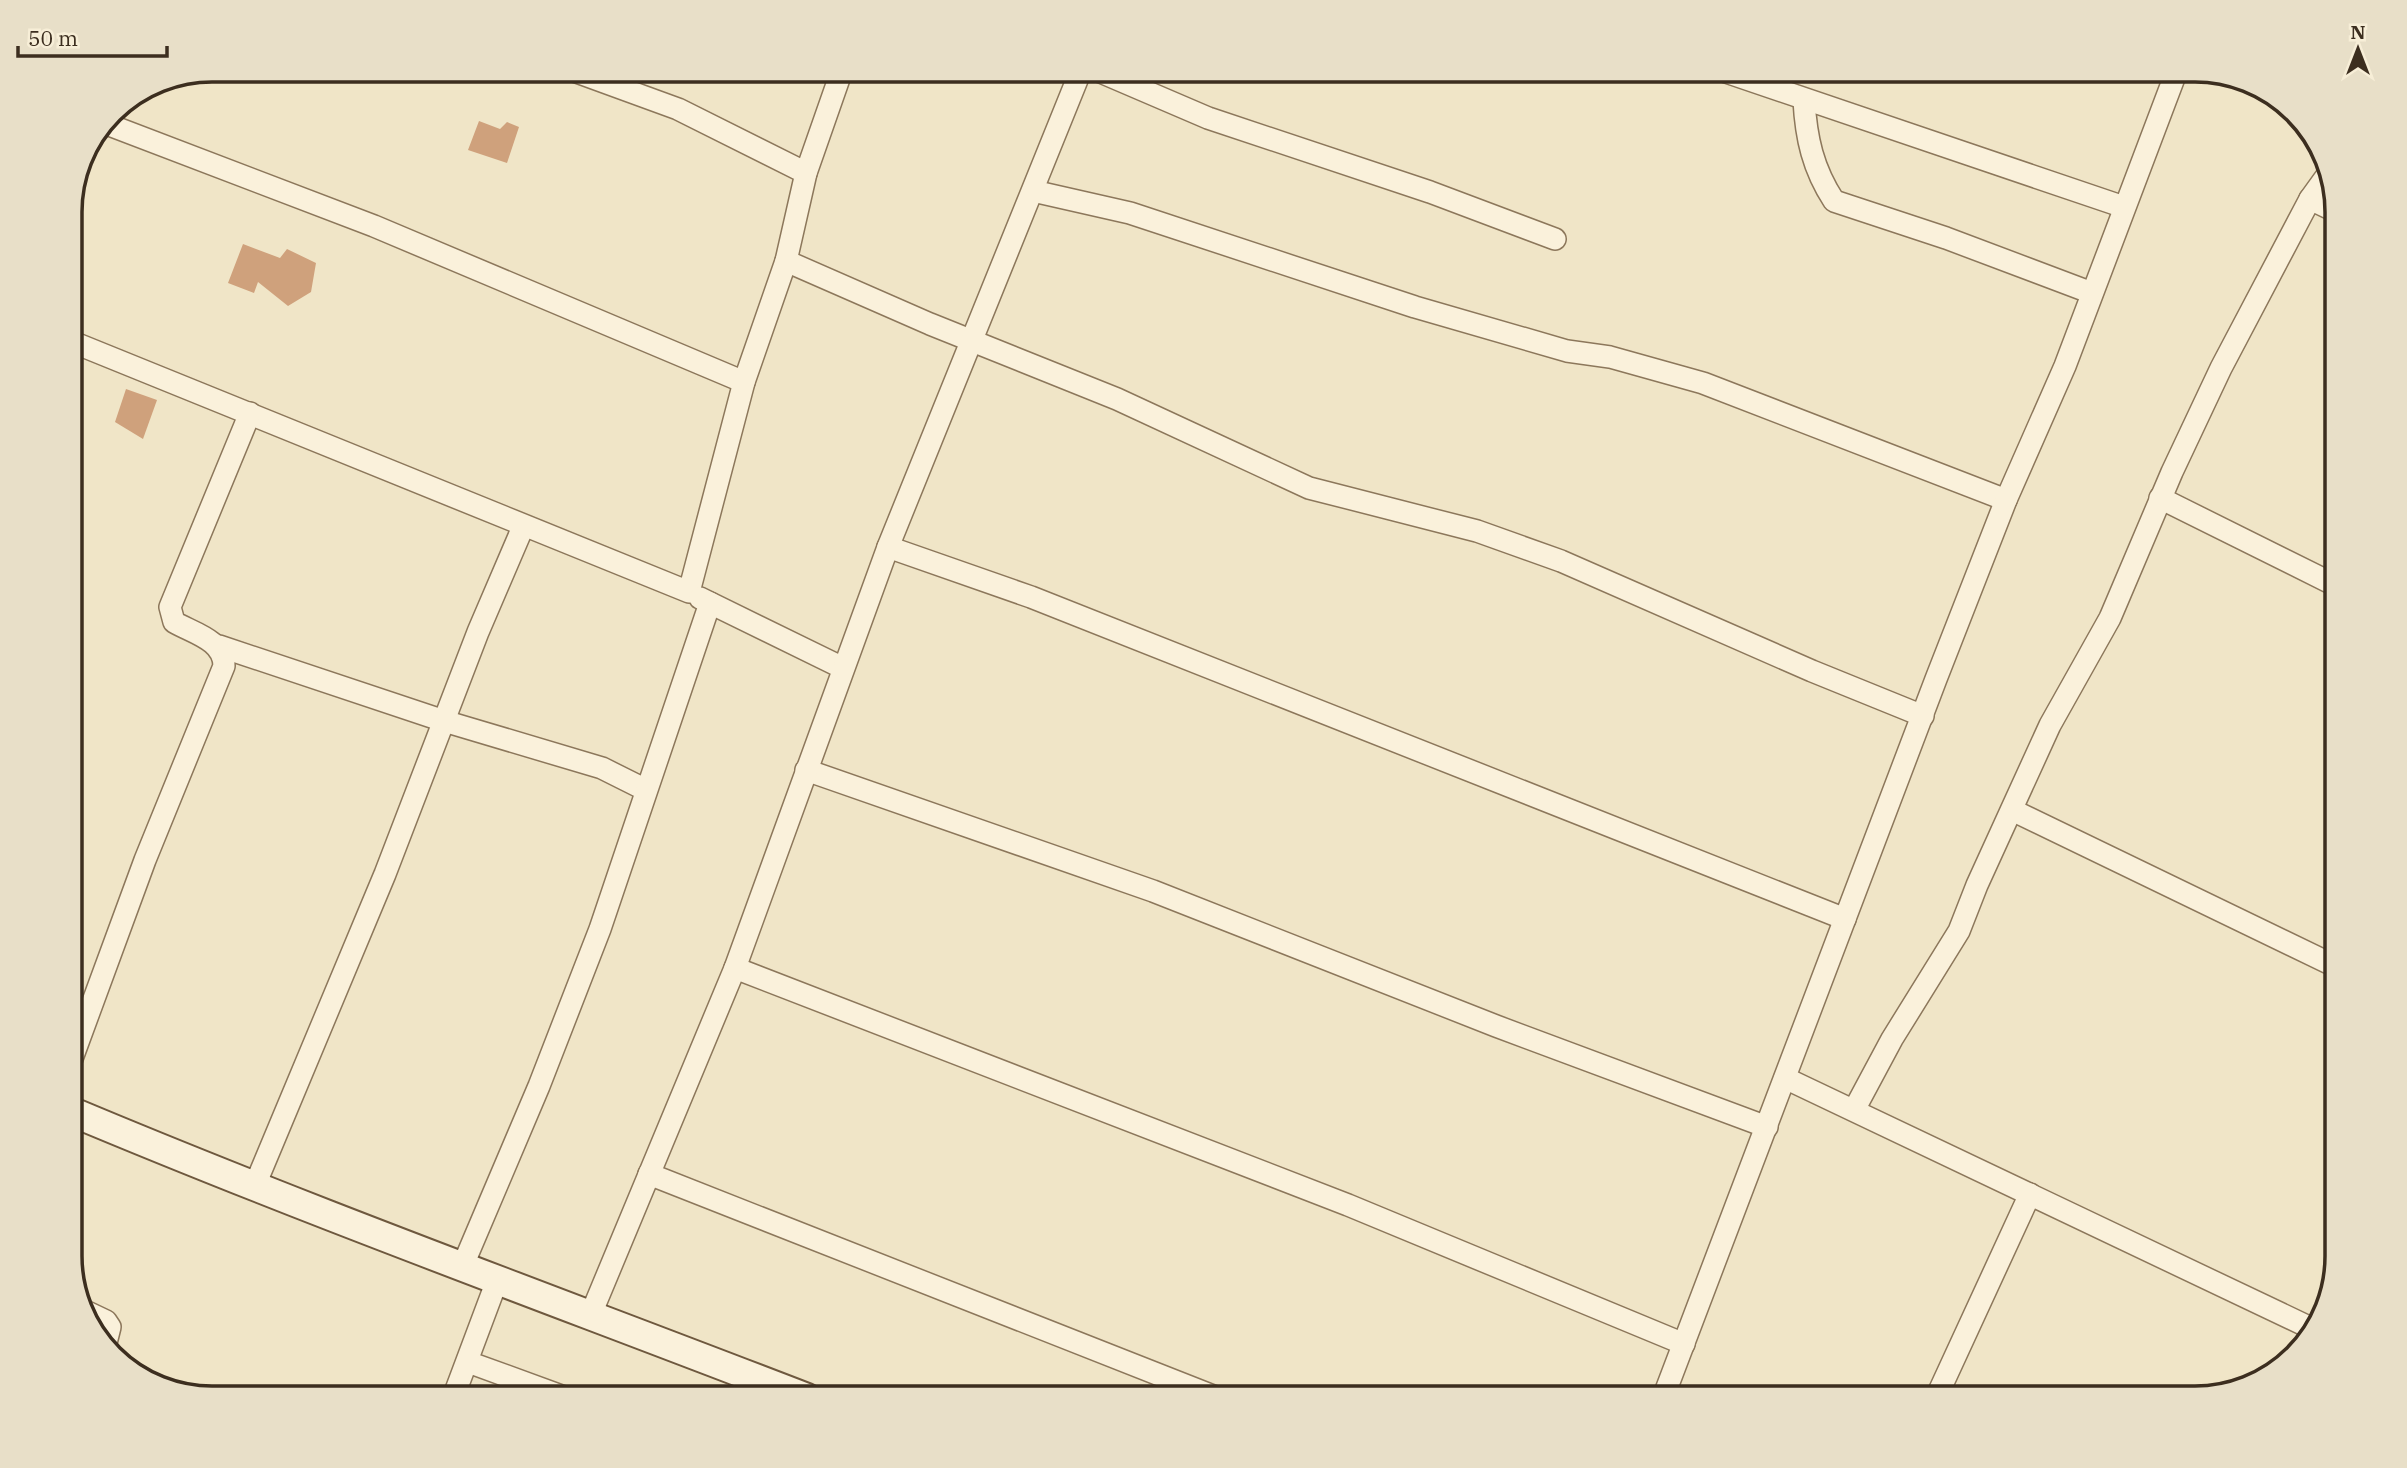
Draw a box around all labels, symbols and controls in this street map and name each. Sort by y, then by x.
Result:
scale bar [18,14,166,58]
north arrow [2323,14,2393,84]
text: N [2350,20,2366,44]
text: 50 m [28,24,78,52]

